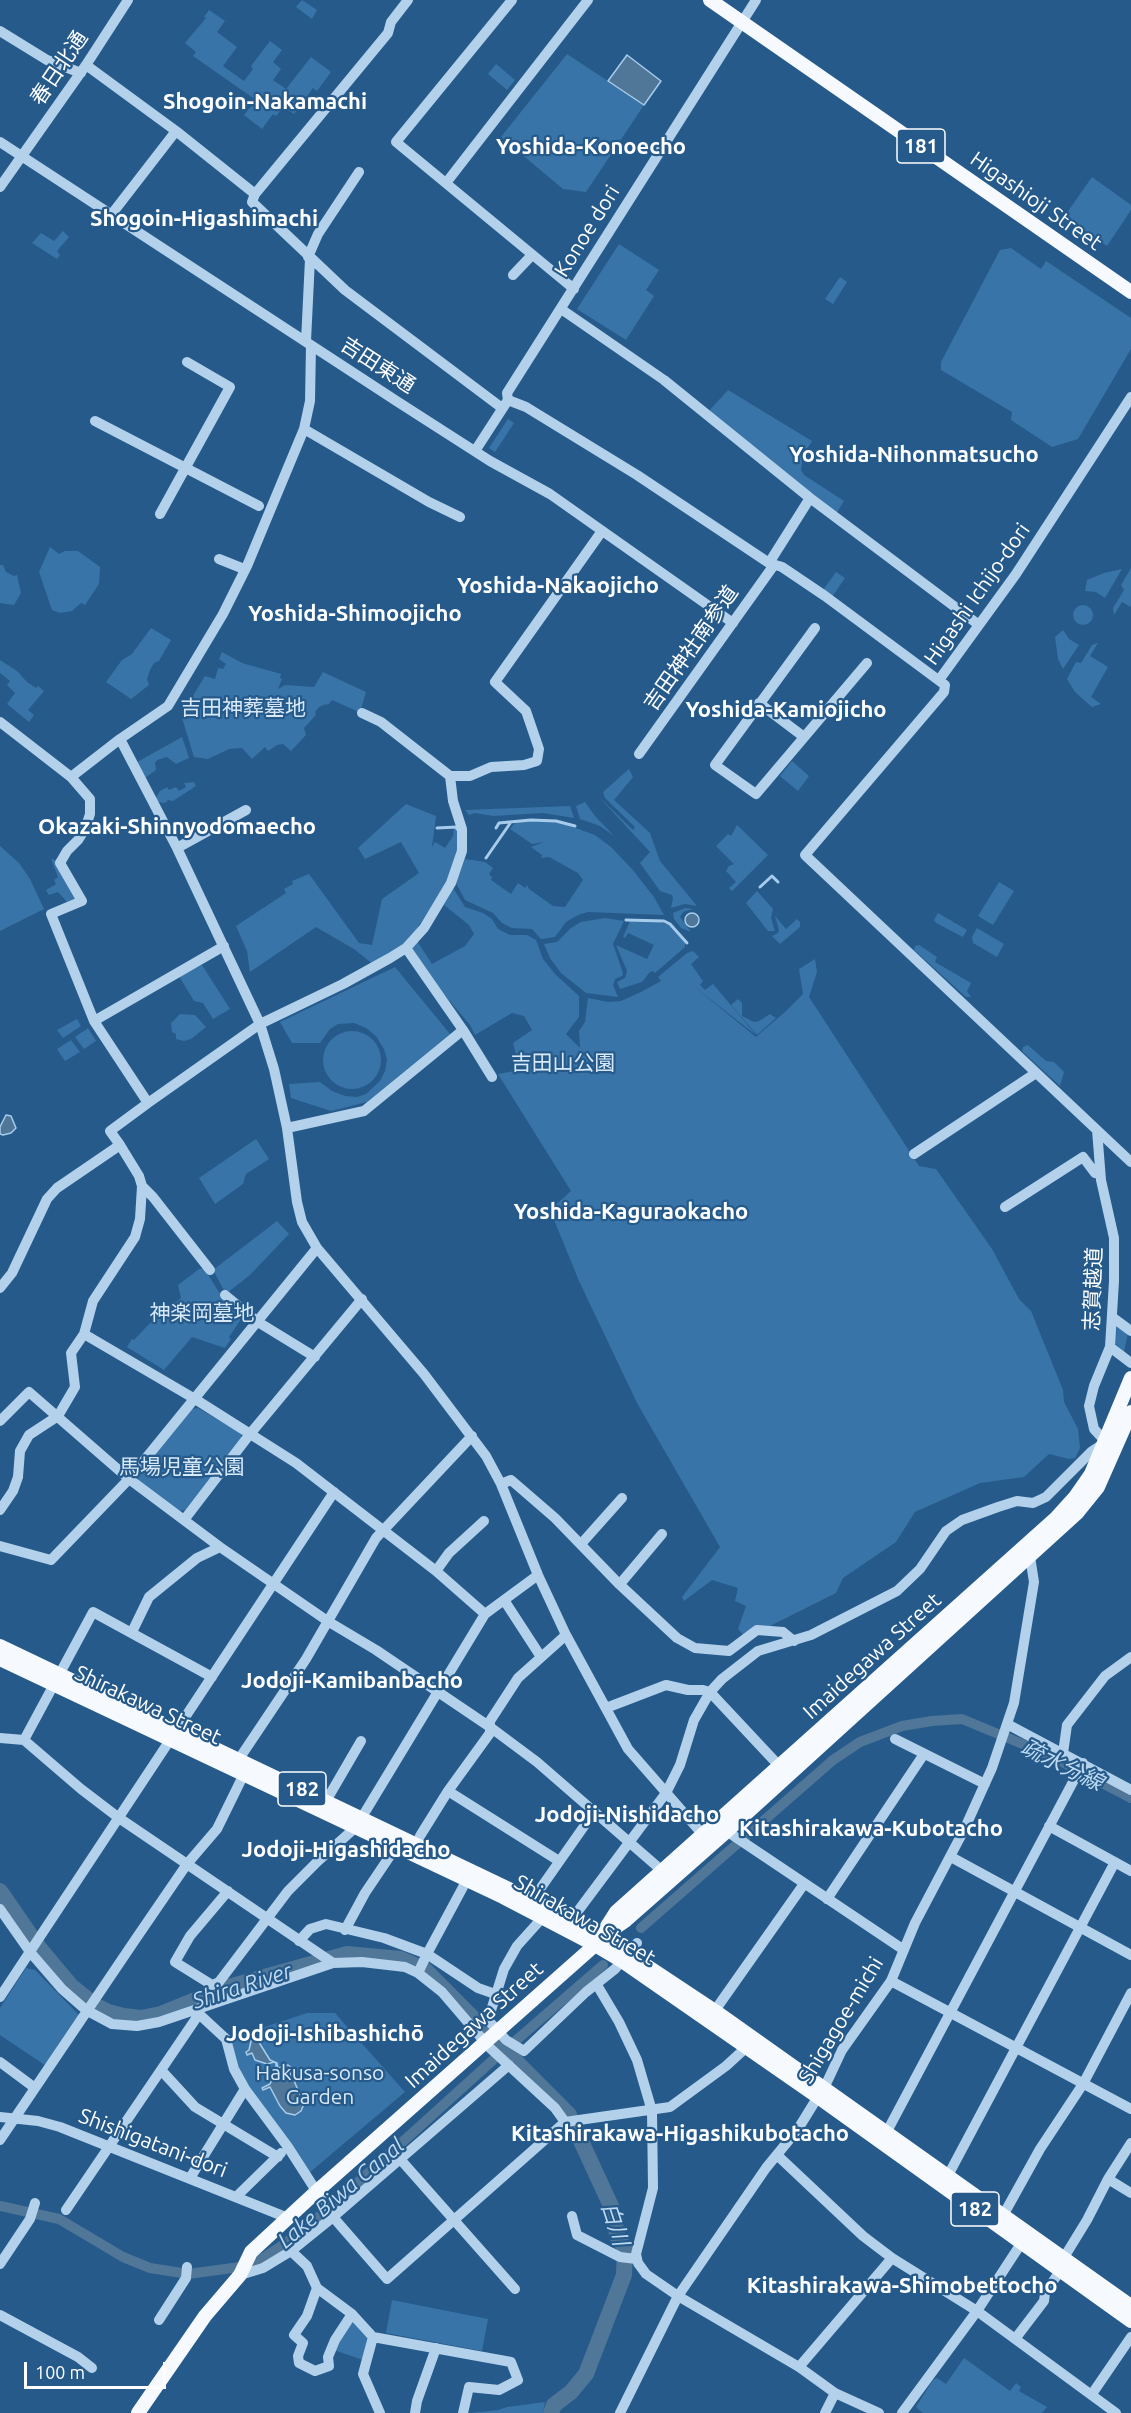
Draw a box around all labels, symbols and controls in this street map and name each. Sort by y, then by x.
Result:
street label: 春日北通 [25,26,93,110]
district label: Shogoin-Nakamachi [163,89,367,115]
road number: 181 [897,129,945,163]
district label: Yoshida-Konoecho [496,134,686,160]
street label: Higashioji Street [965,146,1107,256]
street label: Konoe dori [549,181,625,281]
district label: Shogoin-Higashimachi [90,206,318,232]
street label: 吉田東通 [336,332,420,398]
district label: Yoshida-Nihonmatsucho [789,442,1039,468]
street label: Higashi Ichijo-dori [919,518,1035,670]
district label: Yoshida-Nakaojicho [457,573,659,599]
street label: 吉田神社南参道 [639,581,743,715]
district label: Yoshida-Shimoojicho [248,601,462,627]
park label: 吉田神葬墓地 [180,695,306,721]
district label: Yoshida-Kamiojicho [685,697,887,723]
district label: Okazaki-Shinnyodomaecho [38,814,316,840]
park label: 吉田山公園 [511,1050,615,1076]
district label: Yoshida-Kaguraokacho [514,1199,748,1225]
street label: 志賀越道 [1079,1247,1107,1331]
park label: 神楽岡墓地 [150,1300,254,1326]
park label: 馬場児童公園 [119,1454,245,1480]
street label: Imaidegawa Street [798,1588,946,1724]
street label: Shirakawa Street [71,1660,225,1750]
district label: Jodoji-Kamibanbacho [241,1668,463,1694]
water label: 疏水分線 [1017,1734,1107,1796]
road number: 182 [278,1772,326,1806]
district label: Jodoji-Nishidacho [535,1802,719,1828]
district label: Kitashirakawa-Kubotacho [739,1816,1003,1842]
district label: Jodoji-Higashidacho [242,1837,450,1863]
street label: Shirakawa Street [510,1869,660,1971]
street label: Shigagoe-michi [793,1952,889,2088]
street label: Imaidegawa Street [400,1957,548,2093]
water label: Shira River [189,1958,295,2014]
district label: Jodoji-Ishibashichō [226,2021,424,2047]
park label: Hakusa-sonso Garden [256,2060,384,2110]
street label: Shishigatani-dori [75,2103,231,2183]
district label: Kitashirakawa-Higashikubotacho [511,2121,849,2147]
water label: Lake Biwa Canal [272,2132,410,2254]
road number: 182 [951,2192,999,2226]
water label: 白川 [596,2199,634,2249]
district label: Kitashirakawa-Shimobettocho [747,2273,1057,2299]
scale bar [27,2350,170,2388]
text: 100 m [35,2362,85,2382]

